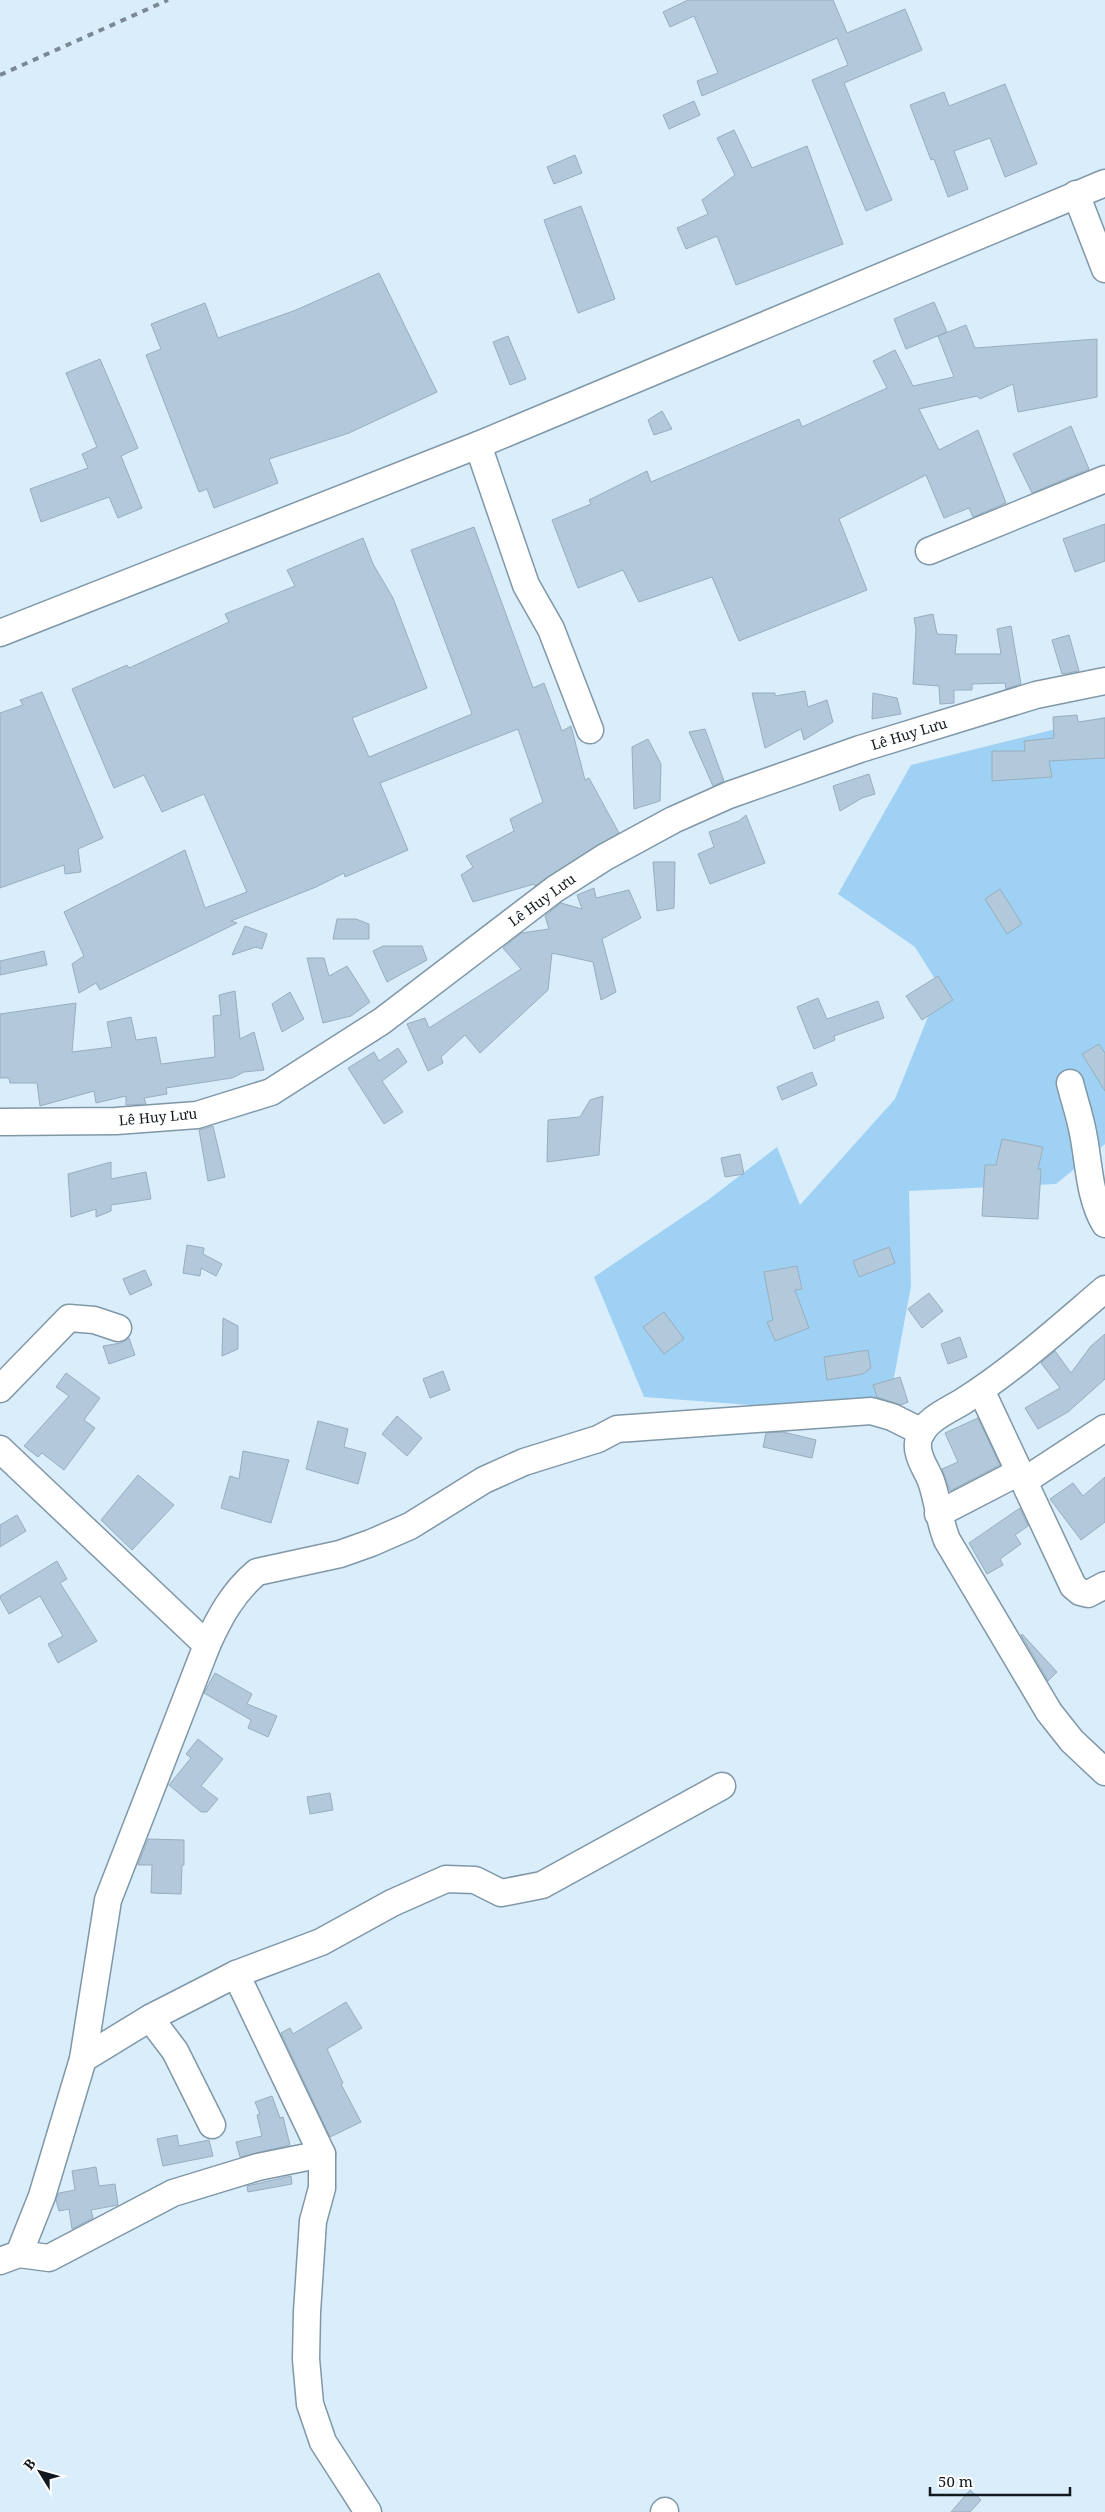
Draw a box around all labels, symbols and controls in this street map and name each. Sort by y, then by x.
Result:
street label: Lê Huy Lưu [869,713,949,754]
street label: Lê Huy Lưu [504,869,579,930]
street label: Lê Huy Lưu [118,1104,198,1129]
north arrow [15,2447,65,2497]
text: B [19,2454,40,2473]
scale bar [930,2464,1070,2496]
text: 50 m [938,2471,973,2491]

